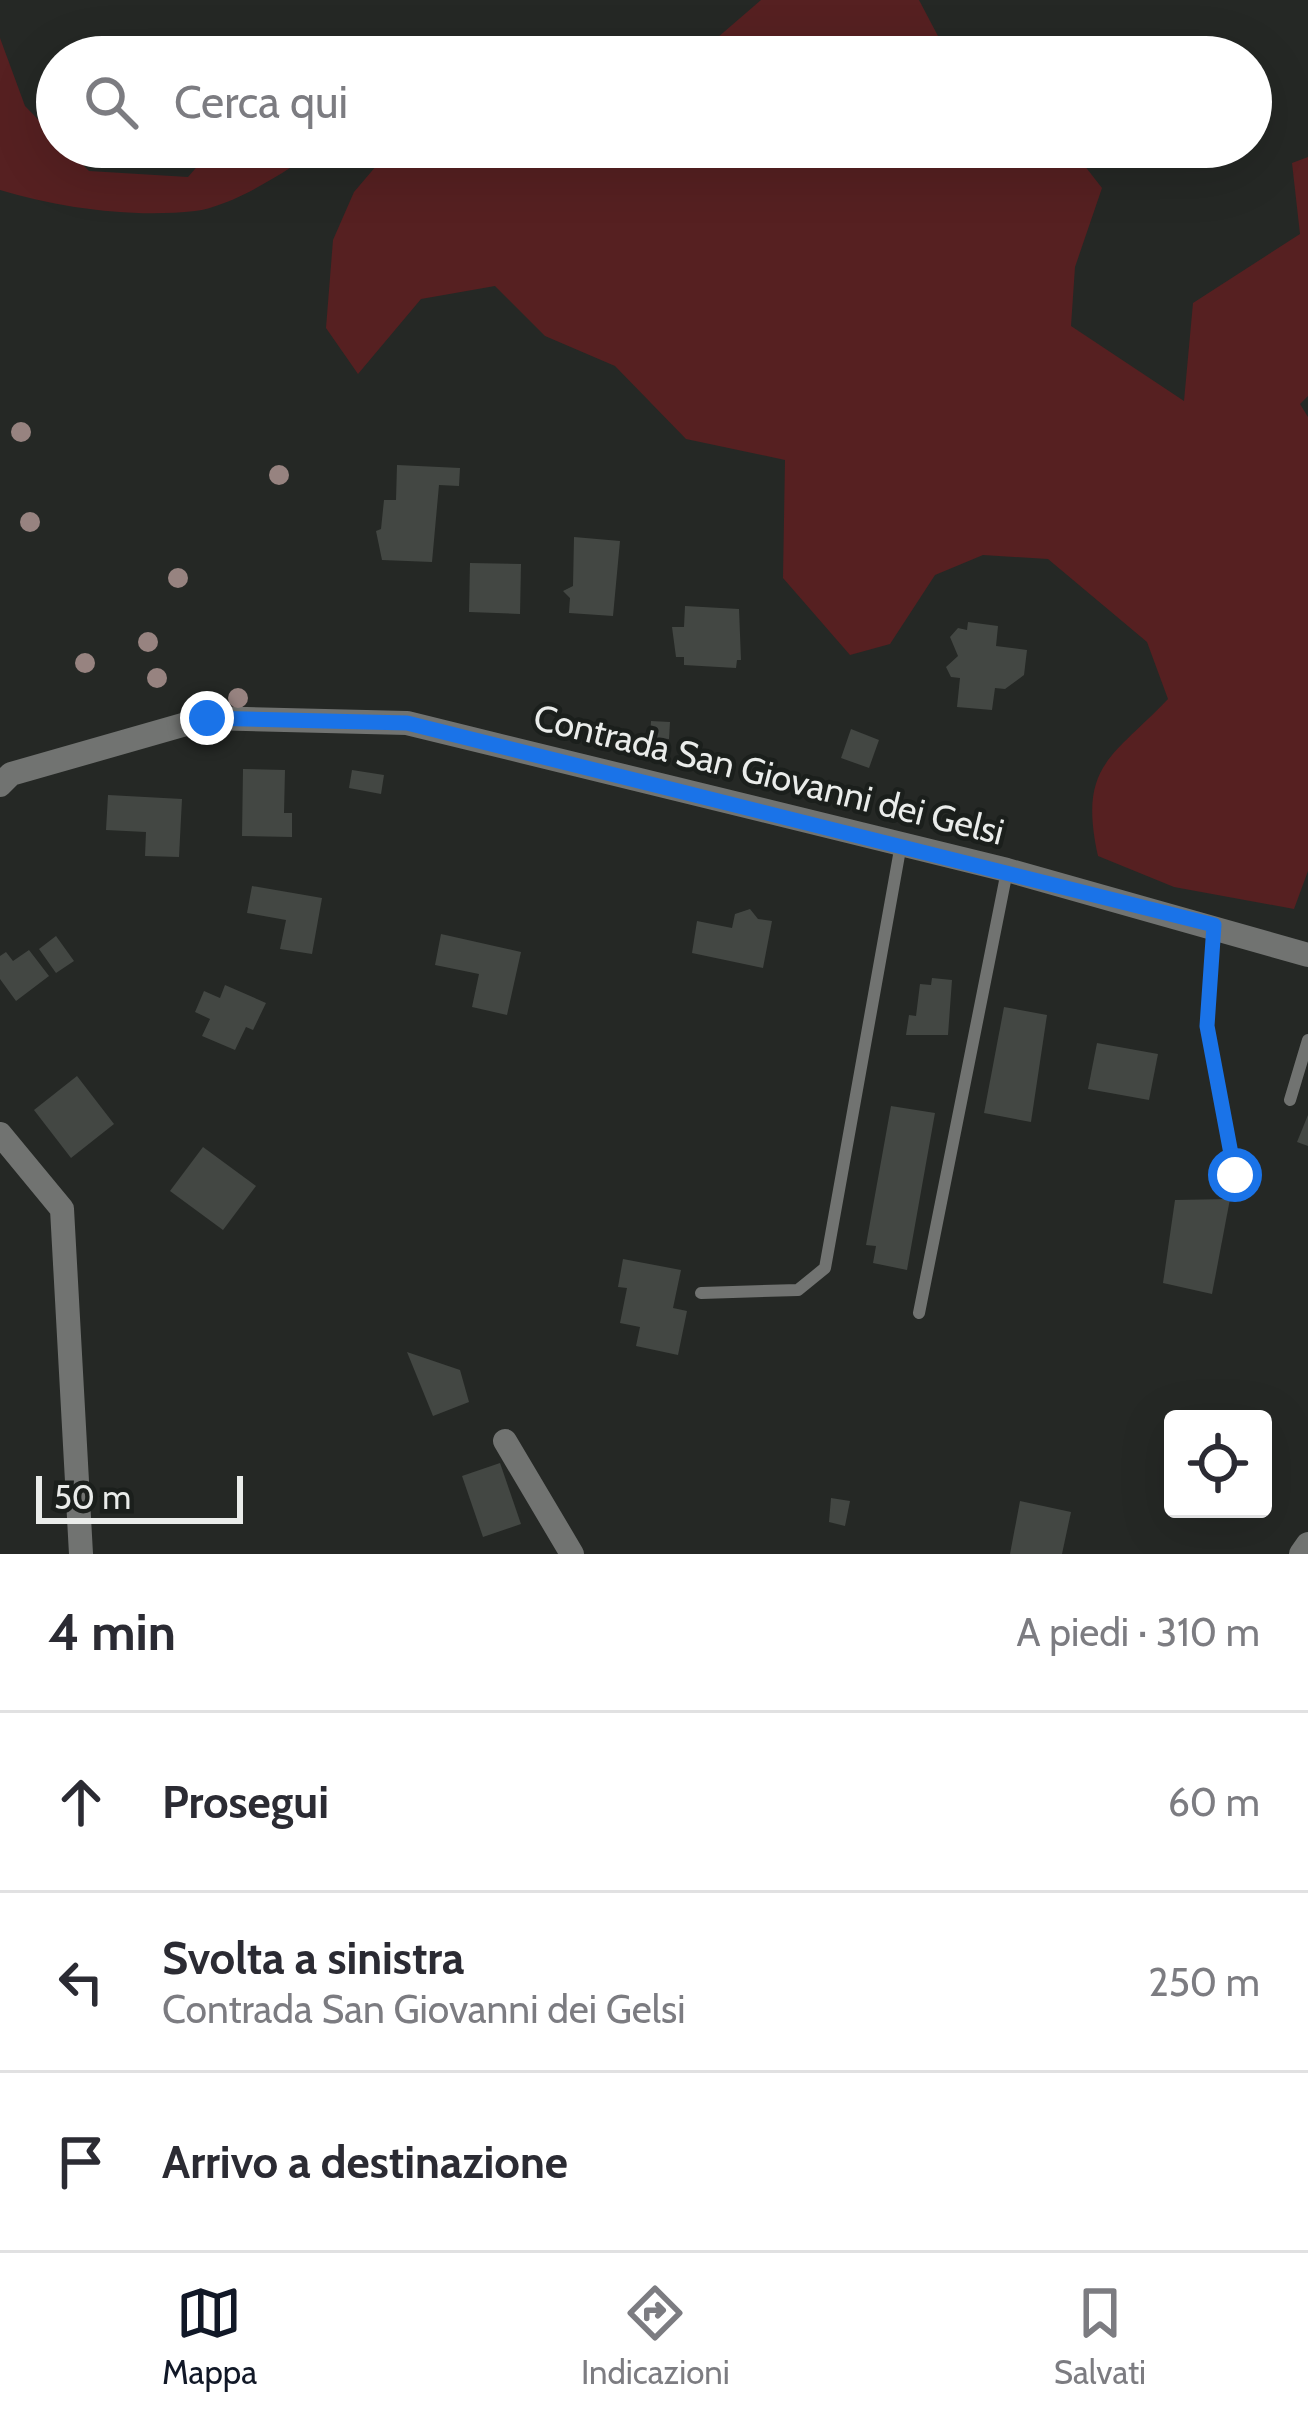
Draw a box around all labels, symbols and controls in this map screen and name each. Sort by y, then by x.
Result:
search box [36,36,1272,168]
icon: search [78,69,144,135]
text: Cerca qui [174,75,348,129]
route end [180,691,234,745]
street label: Contrada San Giovanni dei Gelsi [529,694,1009,854]
route start [1208,1148,1262,1202]
map controls [1164,1410,1272,1518]
button: locate [1164,1410,1272,1518]
scale bar [36,1470,243,1523]
text: 50 m [54,1477,131,1517]
text: 4 min [48,1601,176,1663]
text: A piedi · 310 m [1016,1608,1260,1656]
icon: ahead [48,1769,114,1835]
text: Prosegui [162,1775,329,1829]
text: 60 m [1168,1778,1260,1826]
text: Svolta a sinistra [162,1931,464,1985]
icon: left [48,1949,114,2015]
text: 250 m [1148,1958,1260,2006]
text: Contrada San Giovanni dei Gelsi [162,1985,685,2033]
icon: arrive [48,2129,114,2195]
text: Arrivo a destinazione [162,2135,568,2189]
tab: Mappa [162,2280,257,2392]
tab: Indicazioni [581,2280,730,2392]
tab: Salvati [1054,2280,1146,2392]

